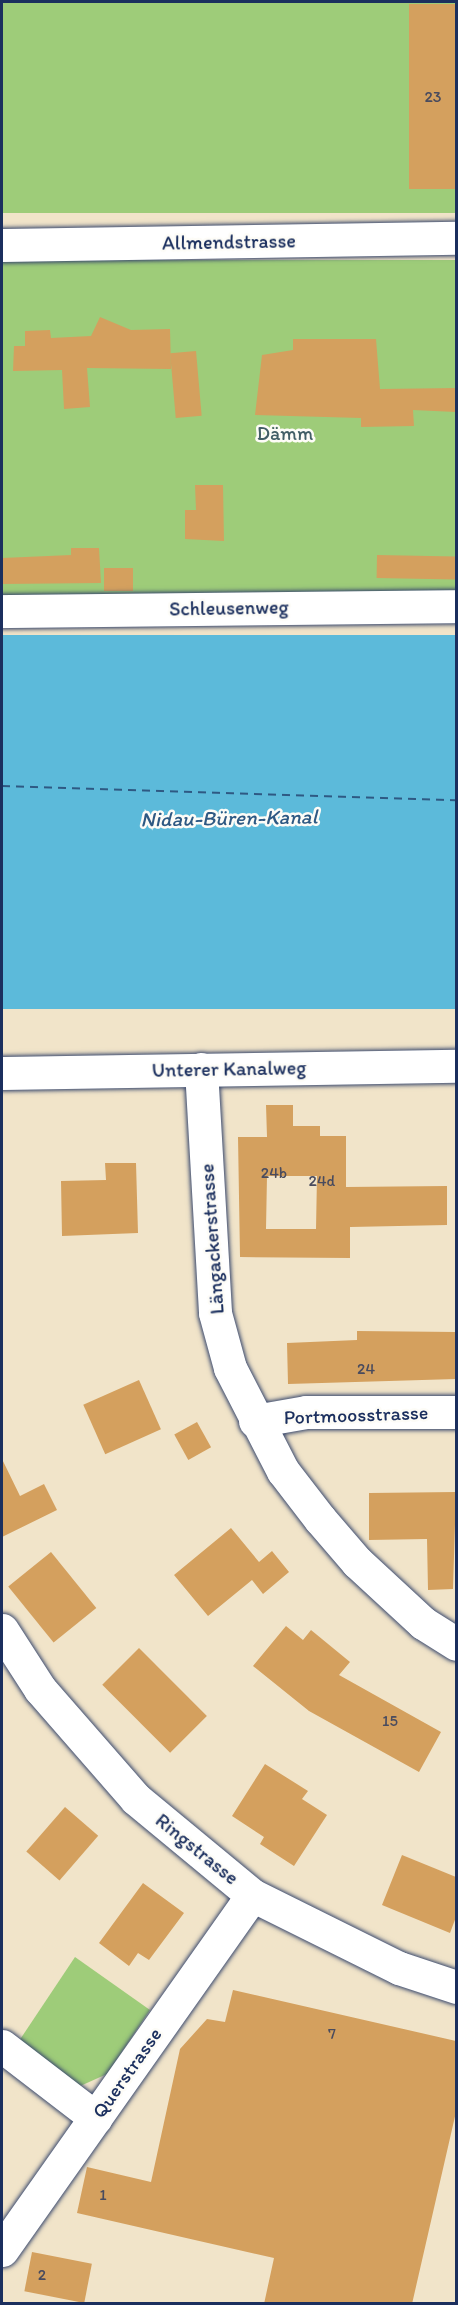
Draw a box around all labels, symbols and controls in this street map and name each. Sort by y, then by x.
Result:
house number: 23 [424,87,442,107]
street label: Allmendstrasse [162,229,296,255]
park label: Dämm [257,421,313,445]
street label: Schleusenweg [169,595,289,621]
water label: Nidau-Büren-Kanal [140,804,318,832]
street label: Unterer Kanalweg [151,1056,307,1082]
street label: Längackerstrasse [195,1163,229,1315]
house number: 24b [261,1163,287,1183]
house number: 24d [309,1171,335,1191]
house number: 24 [357,1359,375,1379]
street label: Portmoosstrasse [283,1400,429,1430]
house number: 15 [382,1711,398,1731]
street label: Ringstrasse [151,1808,243,1890]
street label: Querstrasse [87,2023,167,2123]
house number: 7 [328,2024,336,2044]
house number: 1 [99,2185,107,2205]
house number: 2 [38,2265,46,2285]

